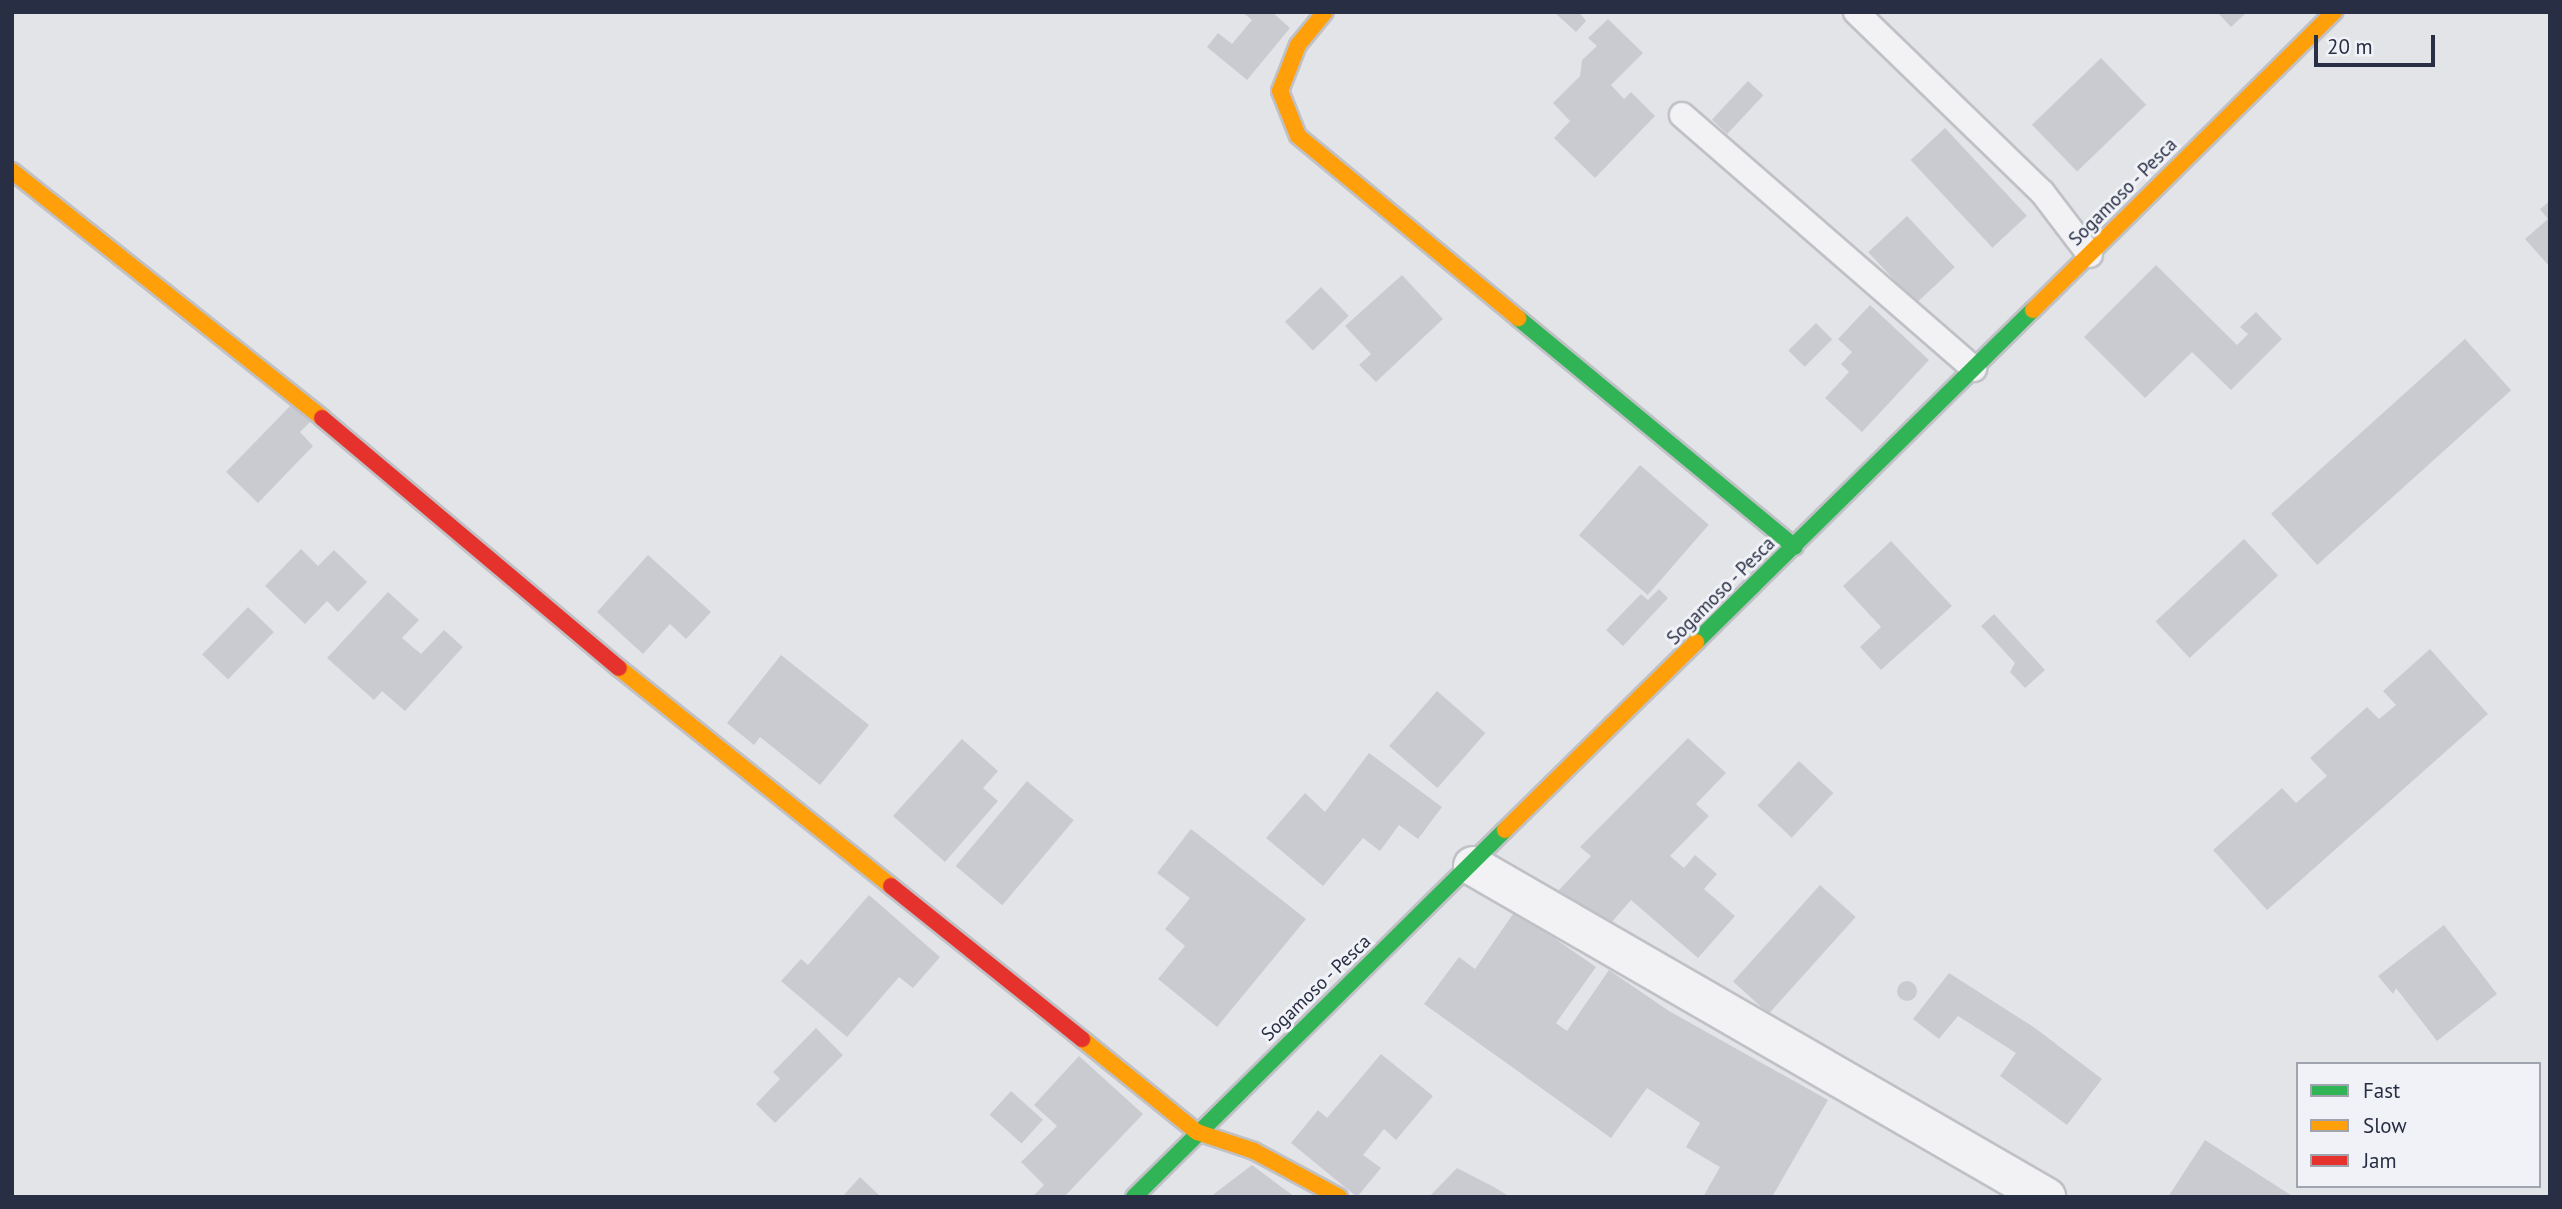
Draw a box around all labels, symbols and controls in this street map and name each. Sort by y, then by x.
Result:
scale bar [2317,21,2438,65]
text: 20 m [2327,33,2373,60]
street label: Sogamoso - Pesca [2063,132,2183,252]
street label: Sogamoso - Pesca [1661,531,1781,651]
street label: Sogamoso - Pesca [1255,929,1377,1047]
legend [2296,1062,2541,1188]
text: Fast [2363,1077,2400,1104]
text: Slow [2363,1112,2407,1139]
text: Jam [2363,1147,2397,1174]

